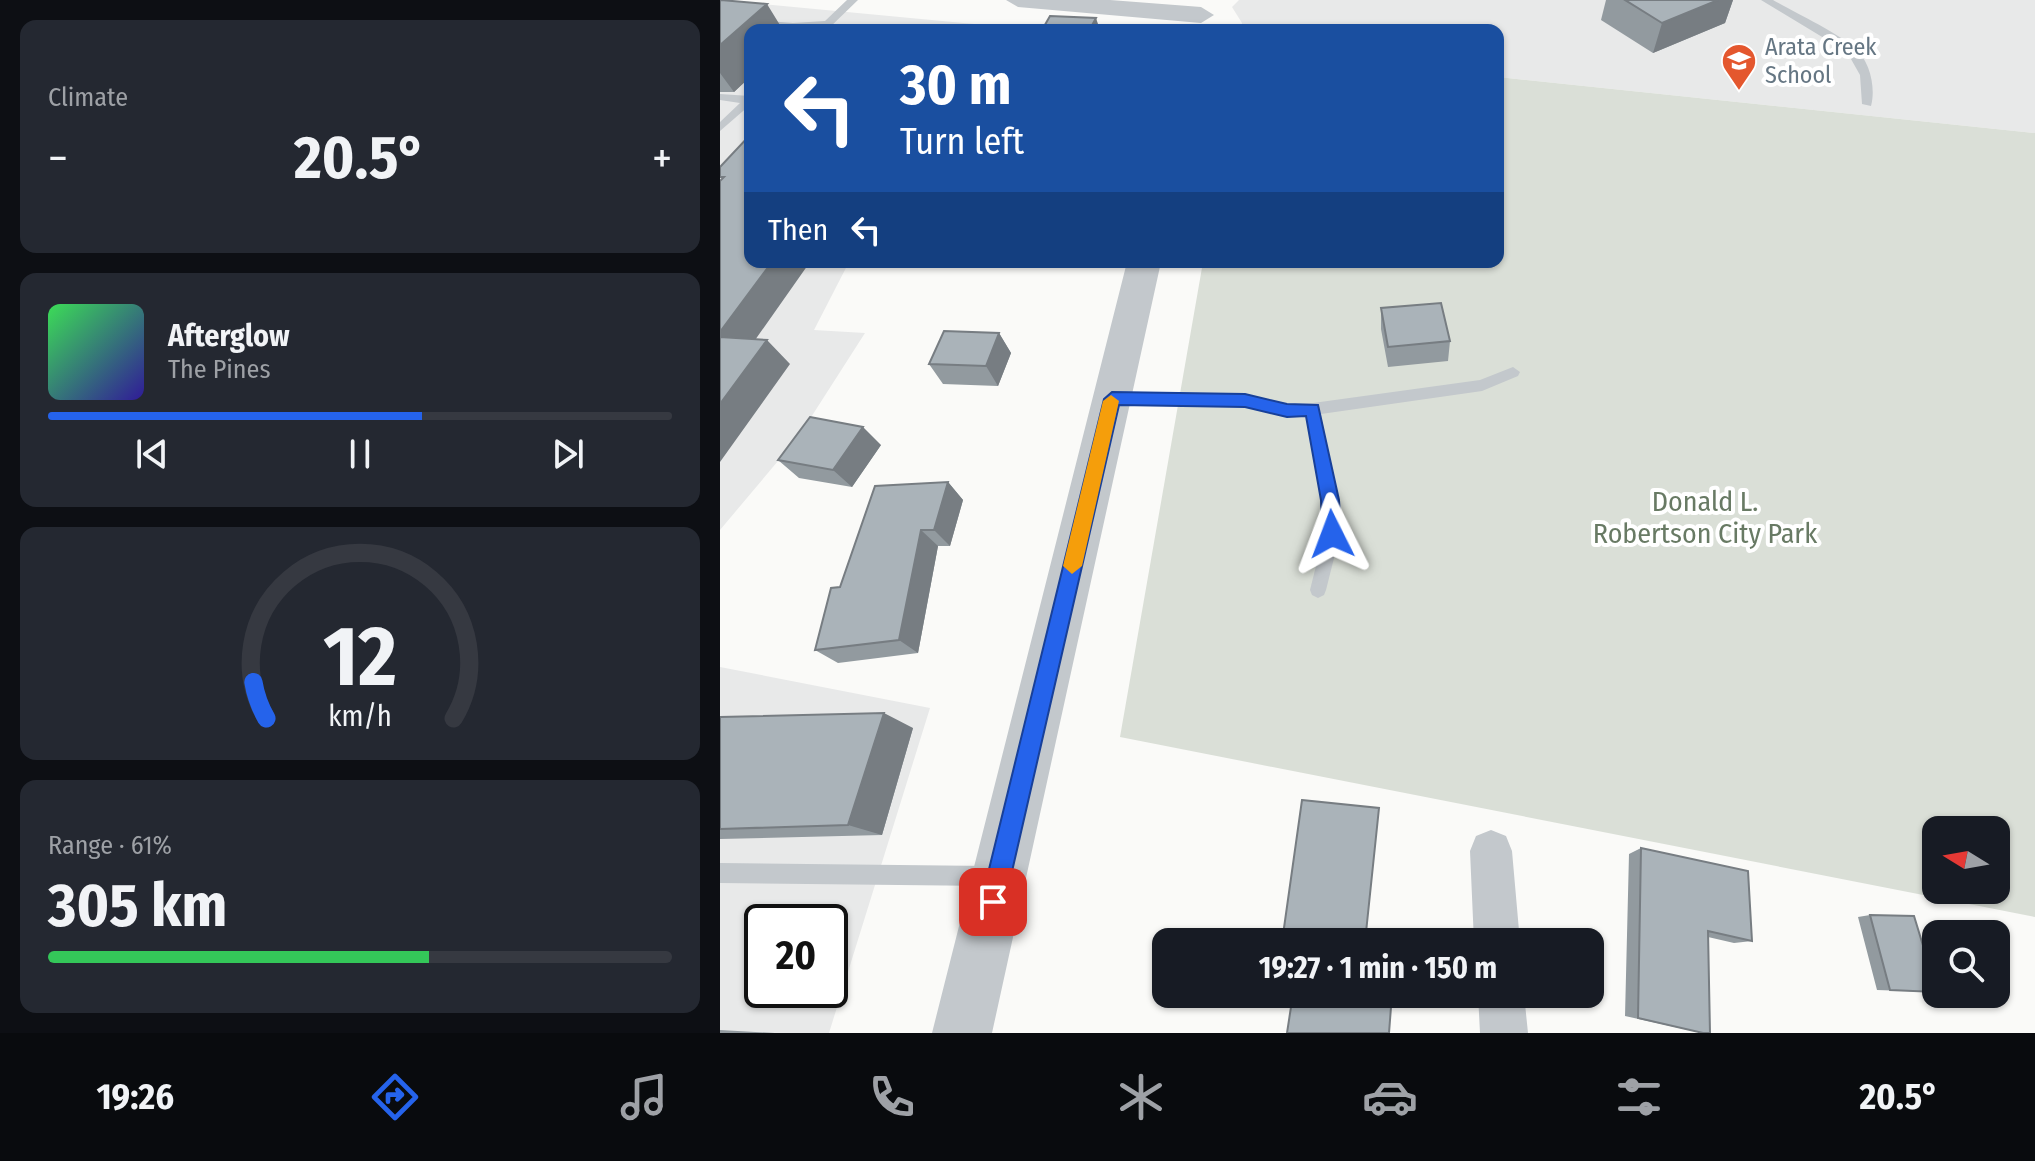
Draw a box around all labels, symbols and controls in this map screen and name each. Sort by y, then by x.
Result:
place label: Arata Creek School [1765,33,1877,89]
school or university icon: Arata Creek School [1720,42,1758,92]
text: 30 m [900,52,1011,119]
icon: left [768,56,872,160]
text: Climate [48,82,128,113]
text: Turn left [900,120,1024,164]
text: 20.5° [294,122,426,194]
text: − [48,132,68,185]
text: + [652,132,672,185]
icon: left [844,208,888,252]
text: Then [768,212,828,248]
text: Afterglow [168,318,290,354]
text: The Pines [168,354,271,385]
icon: previous [130,432,174,476]
icon: pause [338,432,382,476]
icon: next [546,432,590,476]
park label: Donald L. Robertson City Park [1593,485,1818,550]
position arrow [1290,492,1374,576]
text: 12 [323,607,397,707]
text: km/h [328,699,392,734]
north arrow [1922,816,2010,904]
map controls [1922,816,2010,1008]
text: Range · 61% [48,830,172,861]
pin [959,868,1027,936]
text: 305 km [48,870,227,942]
icon: arrive [971,880,1015,924]
speed limit sign: 20 [744,904,848,1008]
button: search [1922,920,2010,1008]
text: 19:27 · 1 min · 150 m [1259,950,1497,986]
icon: directions [367,1069,423,1125]
icon: music [616,1069,672,1125]
icon: phone [864,1069,920,1125]
icon: climate [1113,1069,1169,1125]
icon: car [1362,1069,1418,1125]
icon: filters [1611,1069,1667,1125]
text: 19:26 [96,1075,174,1119]
text: 20.5° [1859,1075,1939,1119]

